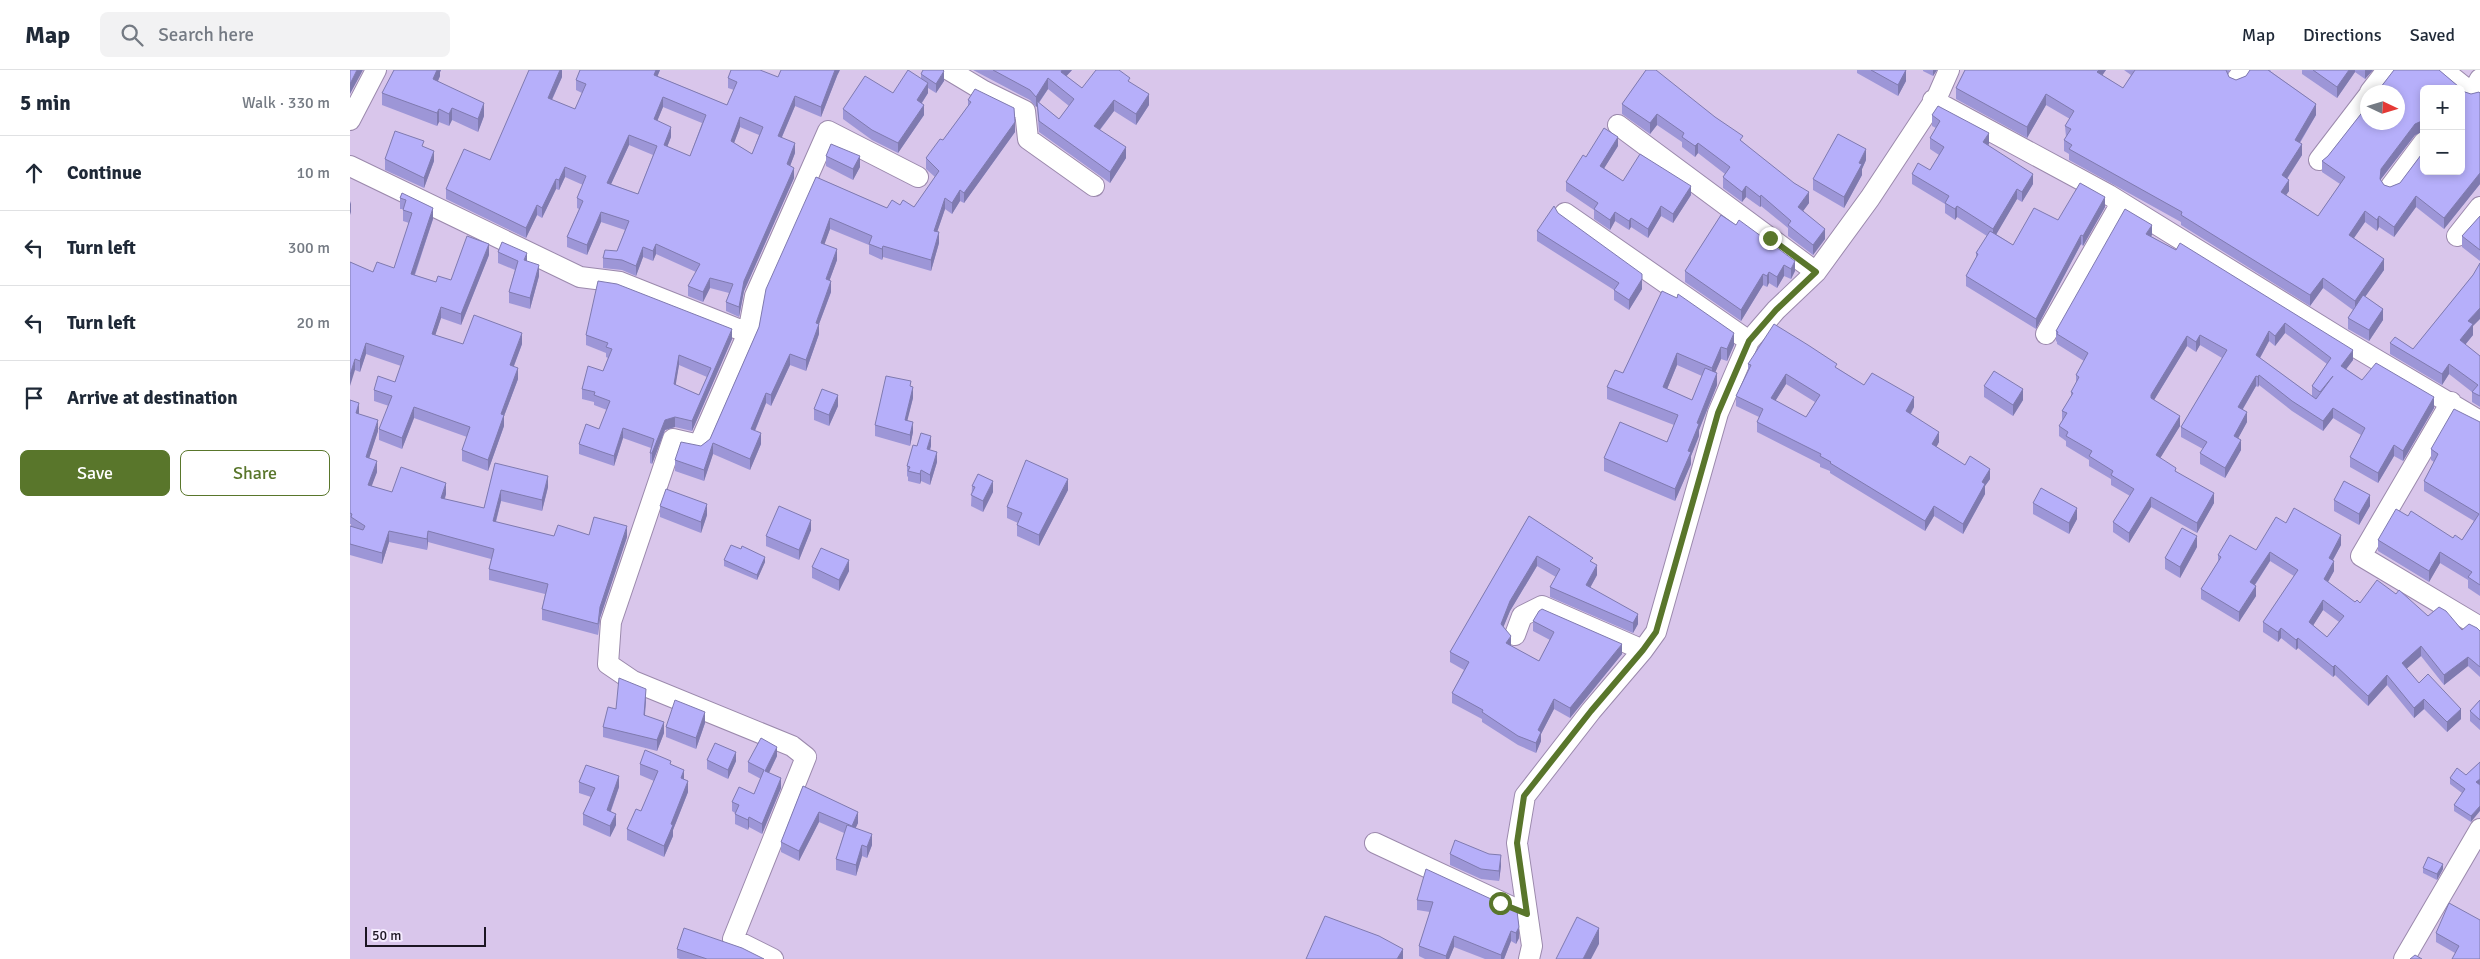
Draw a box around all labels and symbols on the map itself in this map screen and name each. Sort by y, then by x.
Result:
north arrow [2360,85,2405,130]
route end [1759,227,1782,250]
route start [1489,892,1512,915]
scale bar [365,924,486,947]

